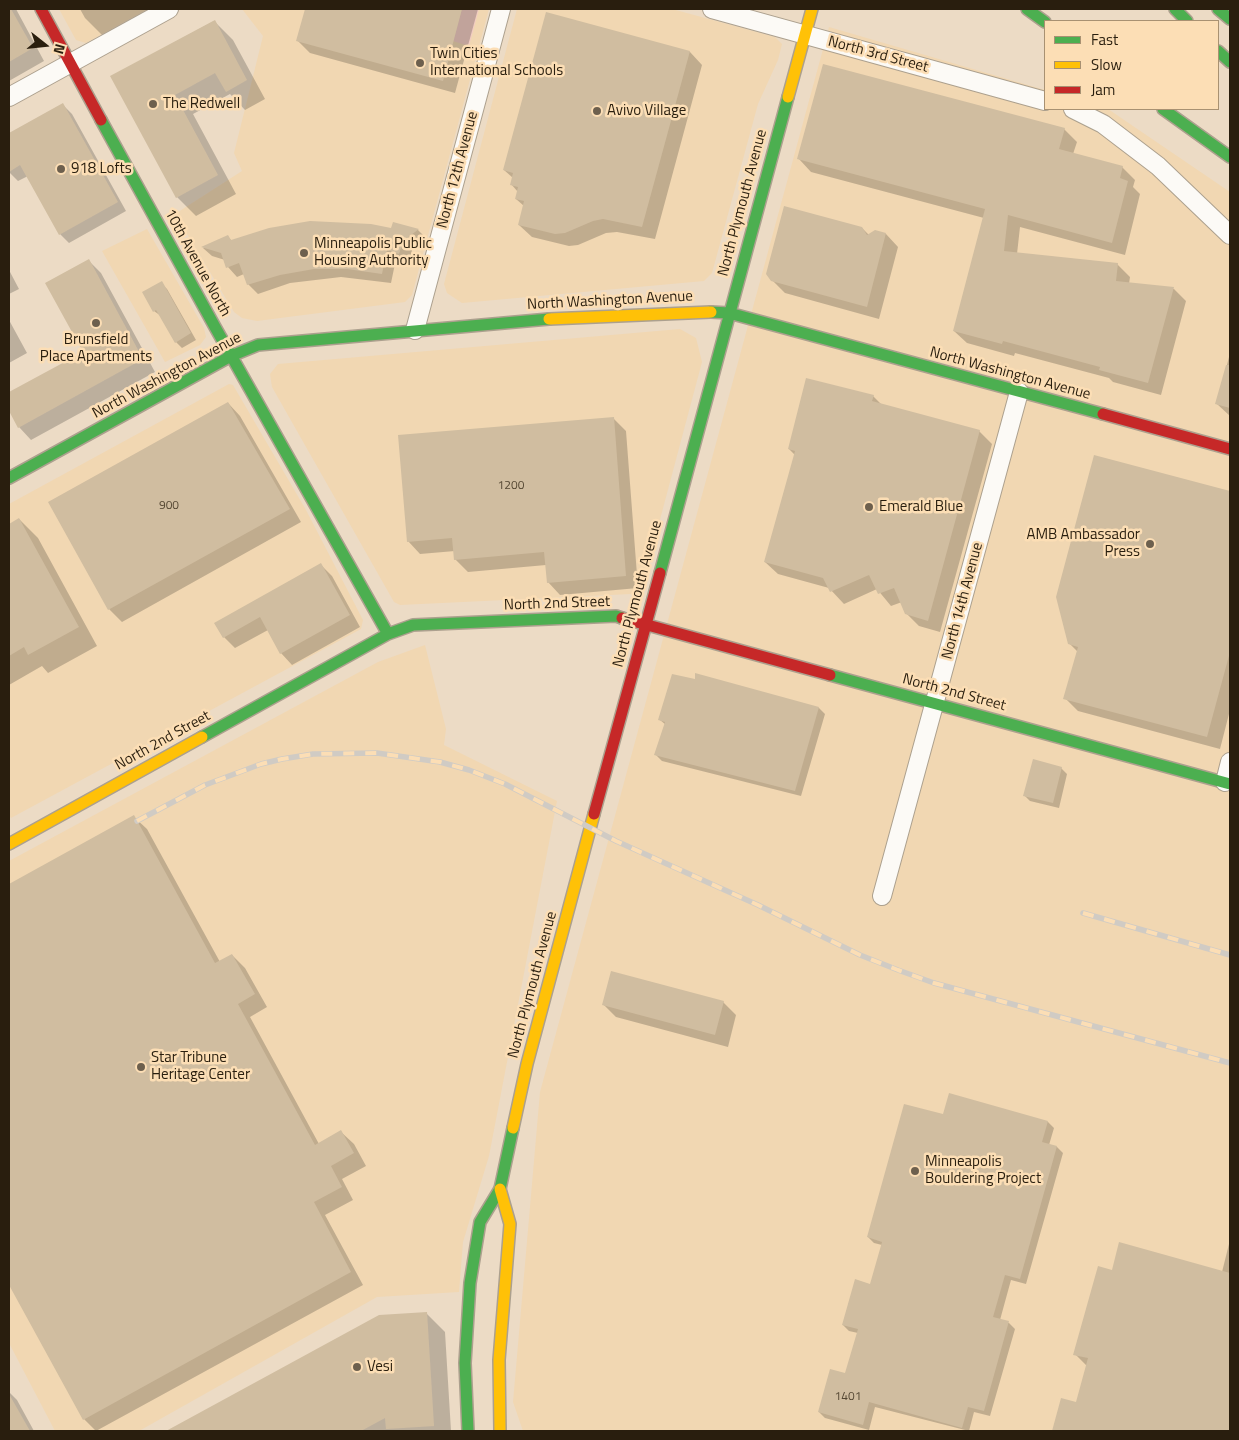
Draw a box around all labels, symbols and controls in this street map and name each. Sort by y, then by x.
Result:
north arrow [20,20,70,70]
legend [1044,20,1219,110]
text: Fast [1091,28,1118,51]
street label: North 3rd Street [826,33,930,77]
text: N [48,42,71,57]
place label: Twin Cities International Schools [430,45,563,80]
text: Slow [1091,53,1122,76]
marker: Twin Cities International Schools [414,57,426,69]
text: Jam [1091,78,1115,101]
place label: The Redwell [163,95,240,113]
marker: The Redwell [147,98,159,110]
place label: Avivo Village [607,102,686,120]
marker: Avivo Village [591,105,603,117]
street label: North 12th Avenue [434,110,482,230]
street label: North Plymouth Avenue [715,128,771,278]
place label: 918 Lofts [71,160,132,178]
marker: 918 Lofts [55,163,67,175]
street label: 10th Avenue North [160,206,234,320]
place label: Minneapolis Public Housing Authority [314,235,432,270]
marker: Minneapolis Public Housing Authority [298,247,310,259]
street label: North Washington Avenue [527,288,693,314]
marker: Brunsfield Place Apartments [90,317,102,329]
street label: North Washington Avenue [90,329,244,423]
place label: Brunsfield Place Apartments [40,331,152,366]
street label: North Washington Avenue [928,344,1092,404]
house number: 1200 [498,479,524,493]
place label: Emerald Blue [879,498,963,516]
house number: 900 [159,499,179,513]
marker: Emerald Blue [863,501,875,513]
street label: North Plymouth Avenue [610,519,666,669]
place label: AMB Ambassador Press [1027,526,1140,561]
marker: AMB Ambassador Press [1144,538,1156,550]
street label: North 14th Avenue [939,541,987,661]
street label: North 2nd Street [504,593,610,615]
street label: North 2nd Street [900,671,1008,715]
street label: North 2nd Street [112,707,214,775]
street label: North Plymouth Avenue [505,910,561,1060]
place label: Star Tribune Heritage Center [151,1049,250,1084]
marker: Star Tribune Heritage Center [135,1061,147,1073]
place label: Minneapolis Bouldering Project [925,1153,1041,1188]
marker: Minneapolis Bouldering Project [909,1165,921,1177]
place label: Vesi [367,1358,393,1376]
marker: Vesi [351,1361,363,1373]
house number: 1401 [835,1390,861,1404]

